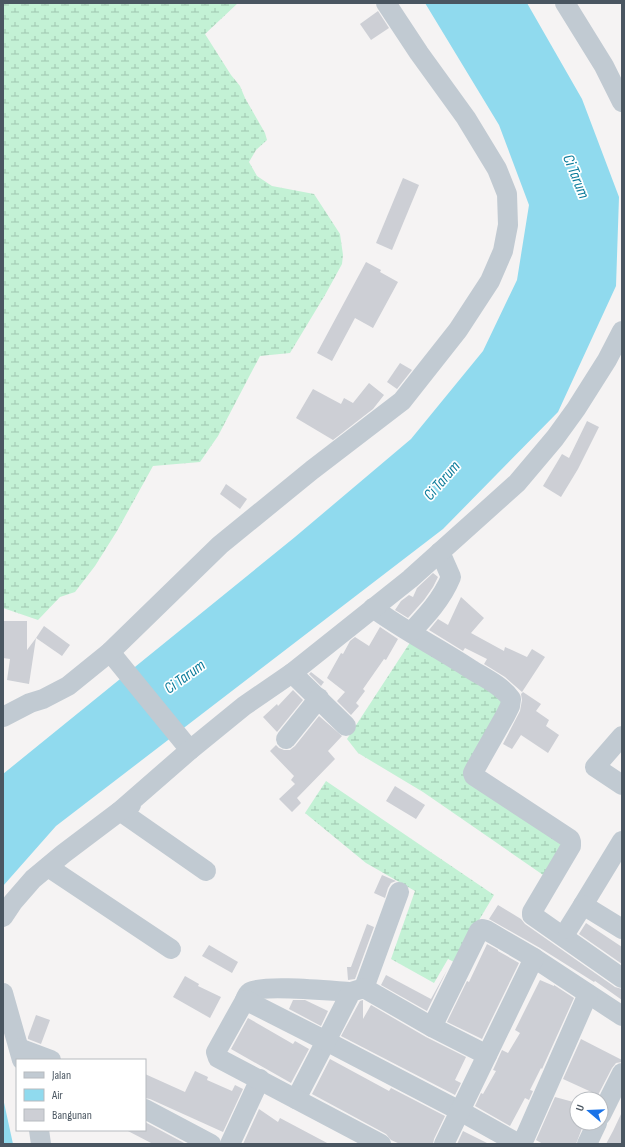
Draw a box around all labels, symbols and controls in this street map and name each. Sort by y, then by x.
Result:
water label: Ci Tarum [558,152,593,201]
water label: Ci Tarum [420,457,464,505]
water label: Ci Tarum [161,656,209,698]
legend [16,1059,146,1131]
text: Jalan [51,1068,71,1083]
text: Air [51,1088,63,1103]
north arrow [569,1091,609,1131]
text: U [573,1103,587,1113]
text: Bangunan [52,1108,92,1123]

